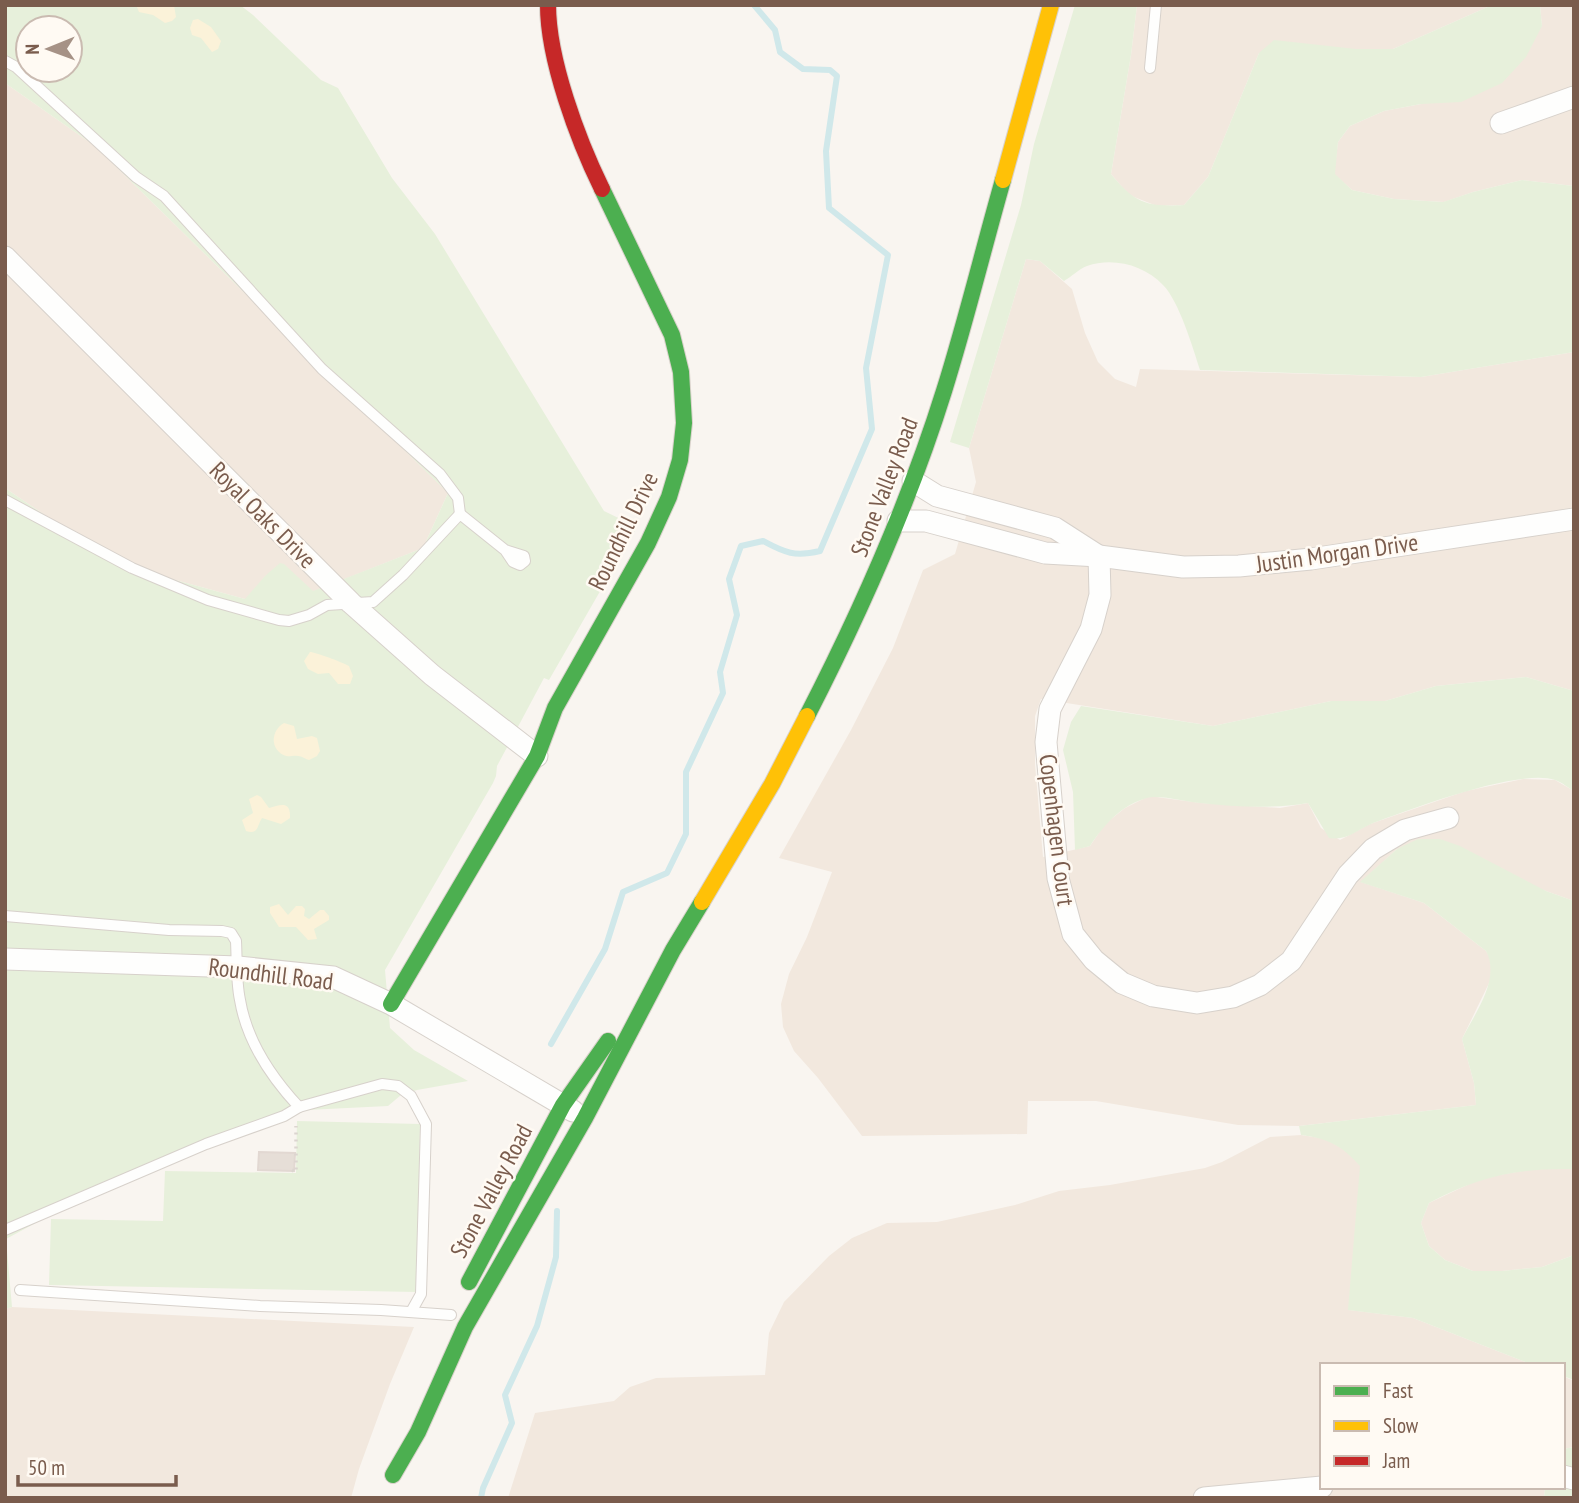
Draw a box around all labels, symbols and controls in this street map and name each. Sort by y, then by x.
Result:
north arrow [14,14,84,84]
text: N [20,44,44,55]
street label: Stone Valley Road [843,413,925,561]
street label: Royal Oaks Drive [203,455,323,575]
street label: Roundhill Drive [581,467,665,595]
street label: Justin Morgan Drive [1253,526,1420,580]
street label: Copenhagen Court [1032,752,1082,908]
street label: Roundhill Road [207,951,335,997]
street label: Stone Valley Road [443,1119,539,1263]
legend [1320,1363,1565,1489]
text: Fast [1383,1377,1413,1404]
text: Slow [1383,1412,1419,1439]
scale bar [18,1444,175,1488]
text: Jam [1382,1447,1410,1474]
text: 50 m [28,1454,65,1481]

